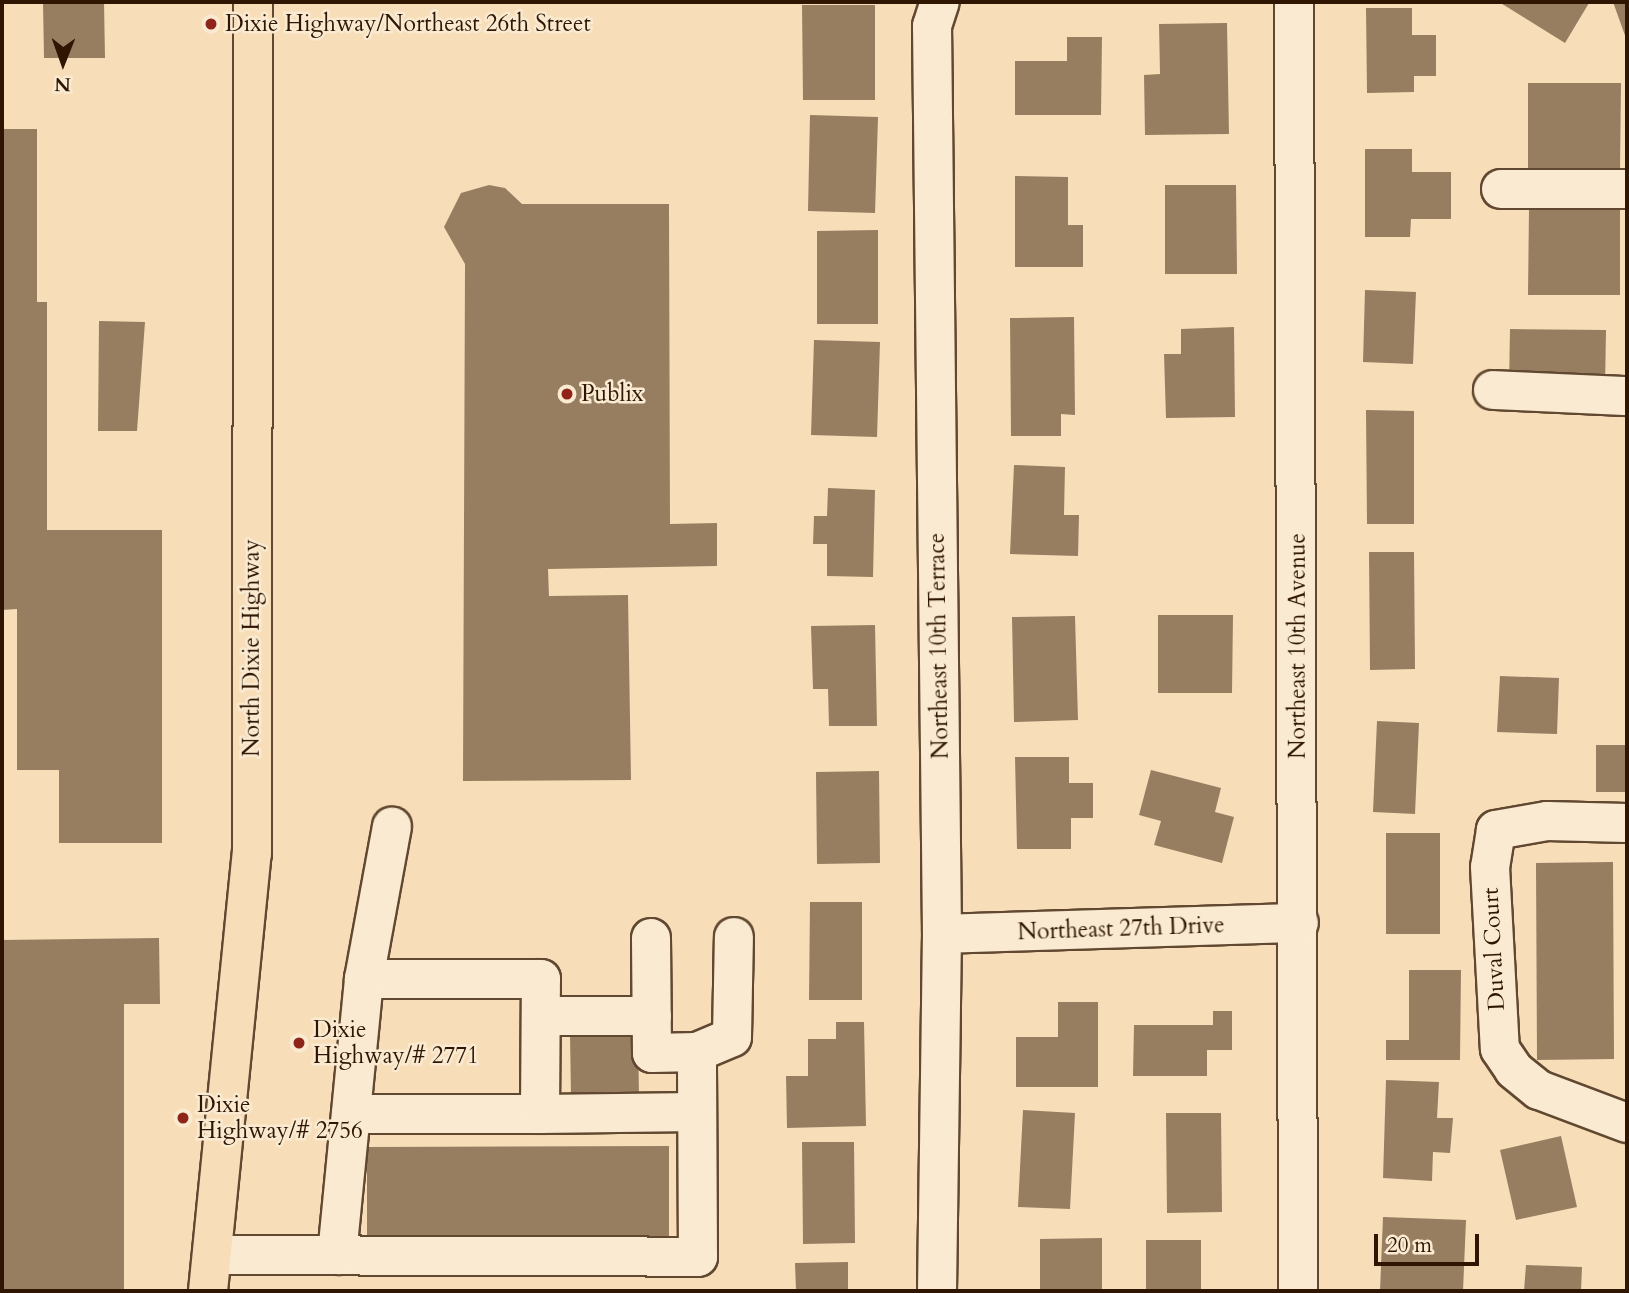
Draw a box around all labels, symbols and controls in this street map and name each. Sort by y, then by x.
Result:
place label: Dixie Highway/Northeast 26th Street [225,10,591,38]
marker: Dixie Highway/Northeast 26th Street [203,16,219,32]
north arrow [28,28,98,98]
text: N [54,71,71,97]
place label: Publix [581,380,643,408]
marker: Publix [559,386,575,402]
street label: Northeast 10th Terrace [923,533,955,759]
street label: Northeast 10th Avenue [1284,533,1312,759]
street label: North Dixie Highway [238,539,266,757]
street label: Duval Court [1477,887,1511,1011]
street label: Northeast 27th Drive [1017,912,1225,946]
place label: Dixie Highway/# 2771 [313,1016,479,1070]
marker: Dixie Highway/# 2771 [291,1035,307,1051]
place label: Dixie Highway/# 2756 [197,1091,363,1145]
marker: Dixie Highway/# 2756 [175,1110,191,1126]
scale bar [1377,1220,1482,1264]
text: 20 m [1387,1231,1432,1260]

